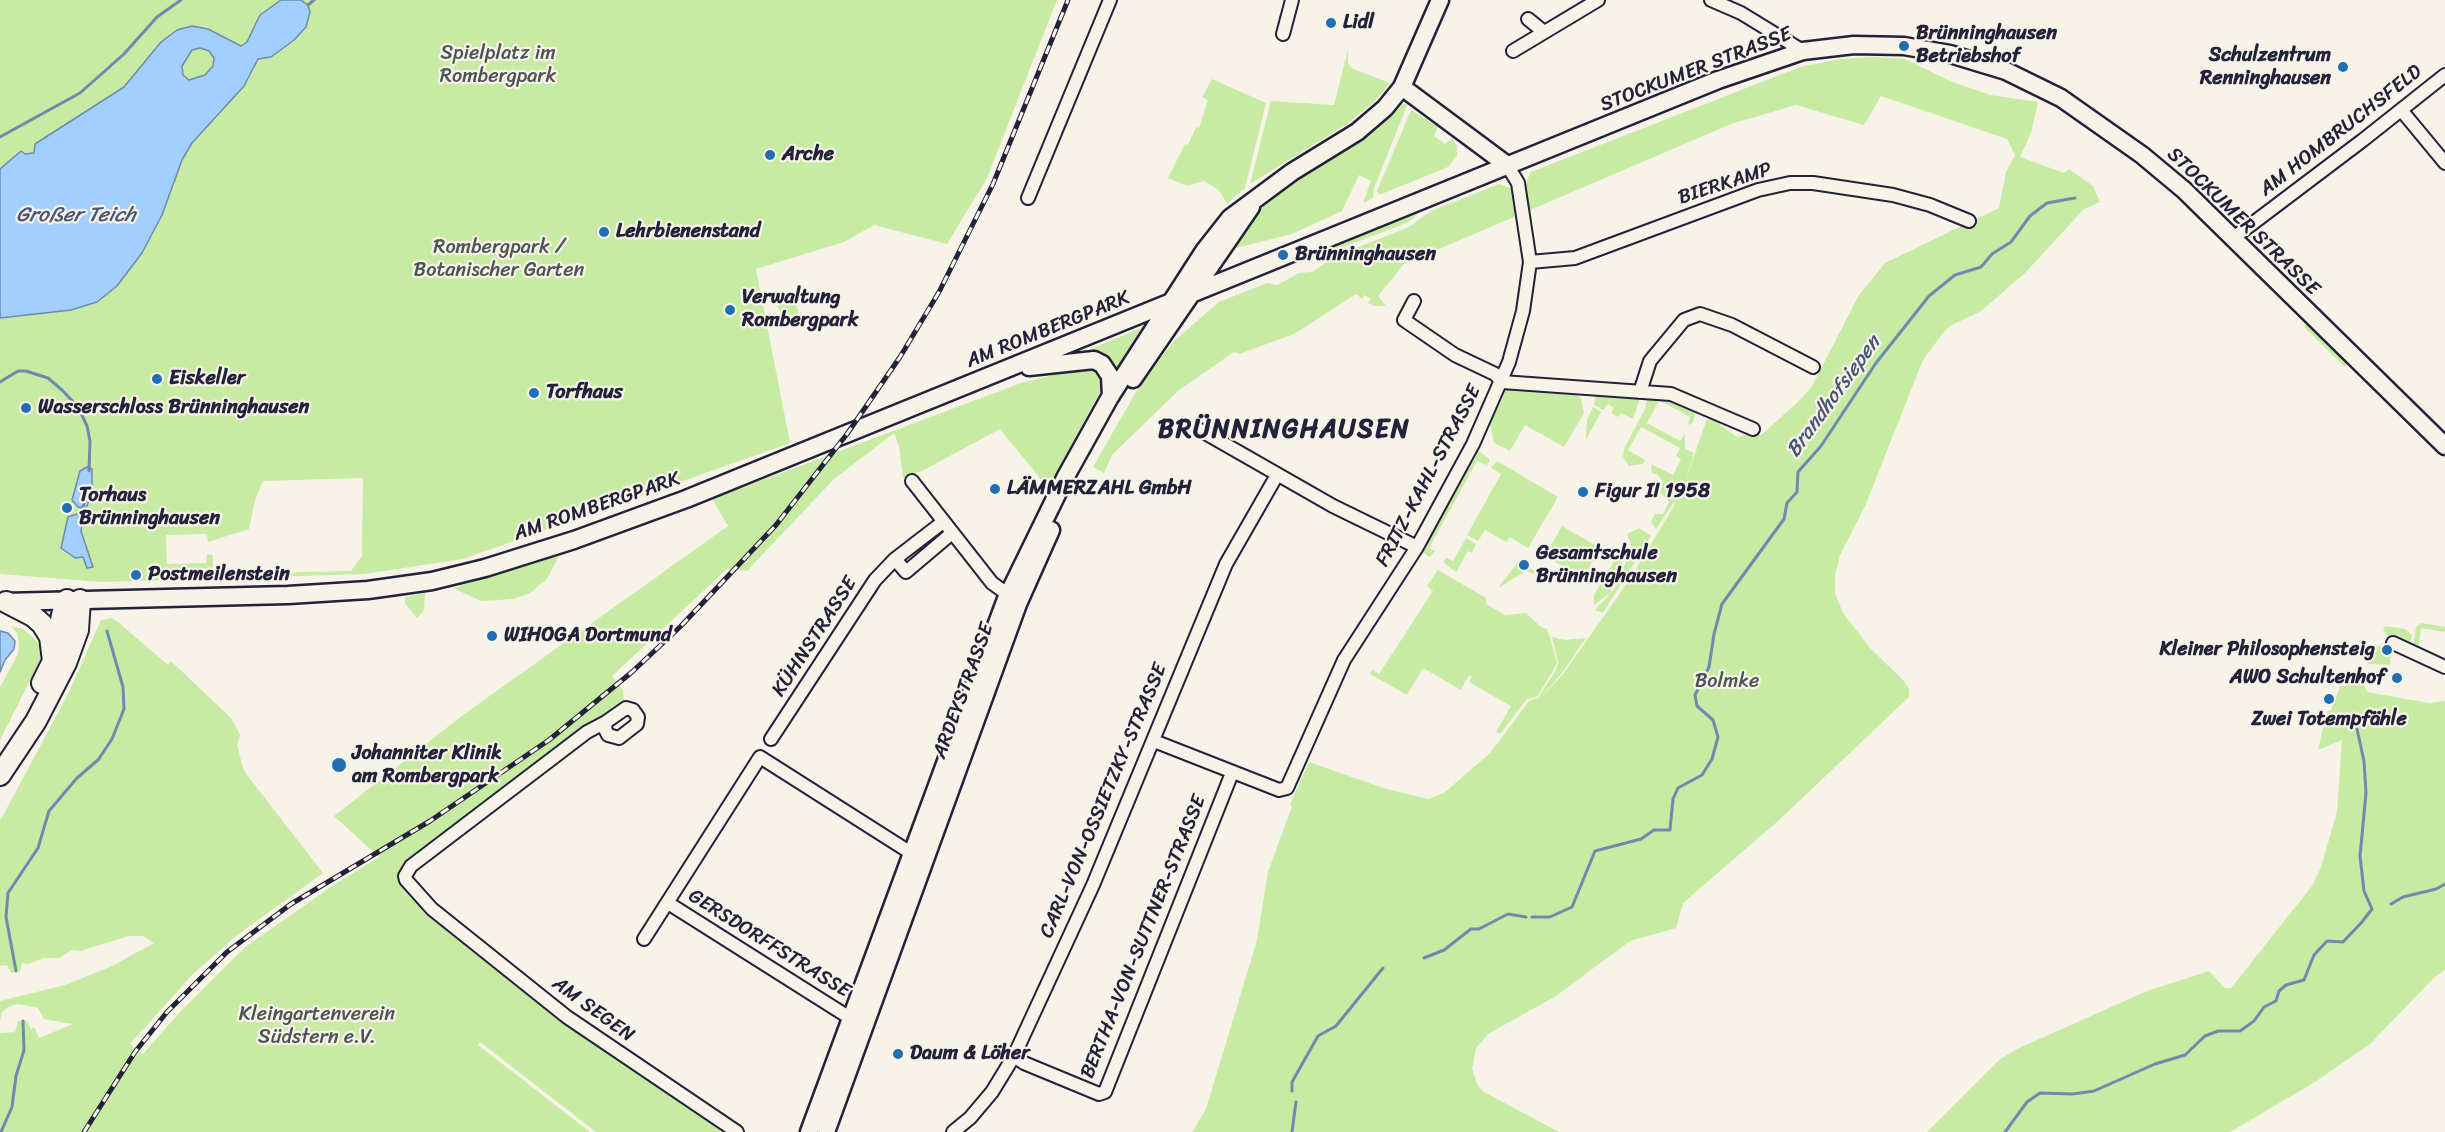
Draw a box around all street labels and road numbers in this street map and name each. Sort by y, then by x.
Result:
street label: STOCKUMER STRASSE [1597,22,1795,118]
street label: AM HOMBRUCHSFELD [2255,60,2427,202]
street label: STOCKUMER STRASSE [2162,143,2324,301]
street label: BIERKAMP [1675,158,1775,210]
street label: AM ROMBERGPARK [963,286,1133,374]
street label: FRITZ-KAHL-STRASSE [1371,381,1487,571]
street label: AM ROMBERGPARK [511,467,683,547]
street label: KÜHNSTRASSE [767,573,863,701]
street label: ARDEYSTRASSE [928,620,1000,762]
street label: CARL-VON-OSSIETZKY-STRASSE [1035,660,1173,942]
street label: BERTHA-VON-SUTTNER-STRASSE [1076,792,1212,1082]
street label: GERSDORFFSTRASSE [684,884,854,1004]
street label: AM SEGEN [547,972,639,1048]

